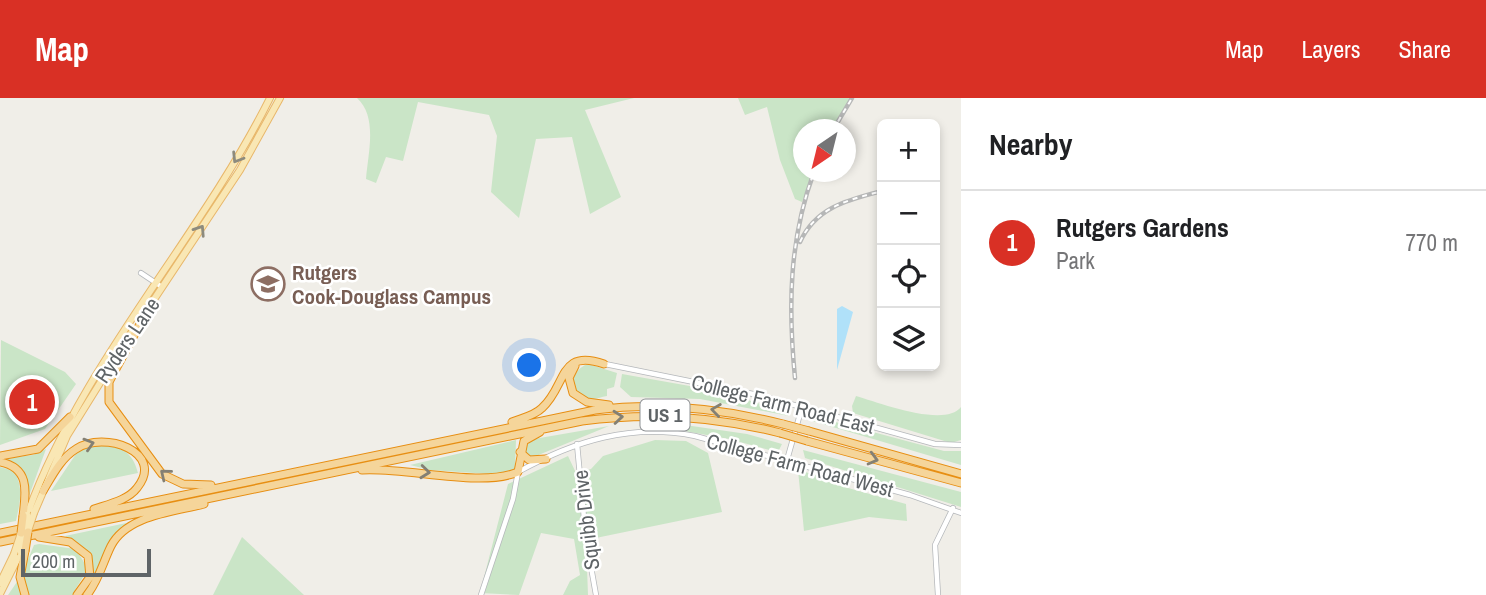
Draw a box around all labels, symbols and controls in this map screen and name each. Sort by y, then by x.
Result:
text: Map [35,27,89,71]
text: Map [1225,33,1263,65]
text: Layers [1301,33,1360,65]
text: Share [1398,33,1451,65]
north arrow [793,119,856,182]
map controls [877,119,940,371]
button: + [877,119,940,182]
text: Nearby [989,124,1072,164]
one-way arrow [232,150,245,163]
button: − [877,182,940,245]
text: Rutgers Gardens [1056,210,1229,245]
one-way arrow [191,225,204,238]
text: 1 [1007,227,1017,258]
text: 770 m [1406,227,1458,258]
button: locate [877,245,940,308]
text: Park [1056,245,1095,276]
place label: Rutgers Cook-Douglass Campus [292,258,491,311]
school or university icon: Rutgers Cook-Douglass Campus [249,265,287,303]
street label: Ryders Lane [88,291,166,389]
button: layers [877,308,940,371]
your location [512,348,546,382]
street label: College Farm Road East [688,367,878,441]
pin: 1 [9,376,55,428]
road number: US 1 [640,400,690,430]
one-way arrow [710,403,722,418]
one-way arrow [612,410,623,425]
street label: College Farm Road West [703,426,897,504]
one-way arrow [83,438,95,453]
one-way arrow [866,450,878,465]
one-way arrow [419,464,431,479]
street label: Squibb Drive [565,468,607,572]
one-way arrow [160,469,172,482]
scale bar [21,546,150,578]
text: 200 m [32,548,75,574]

